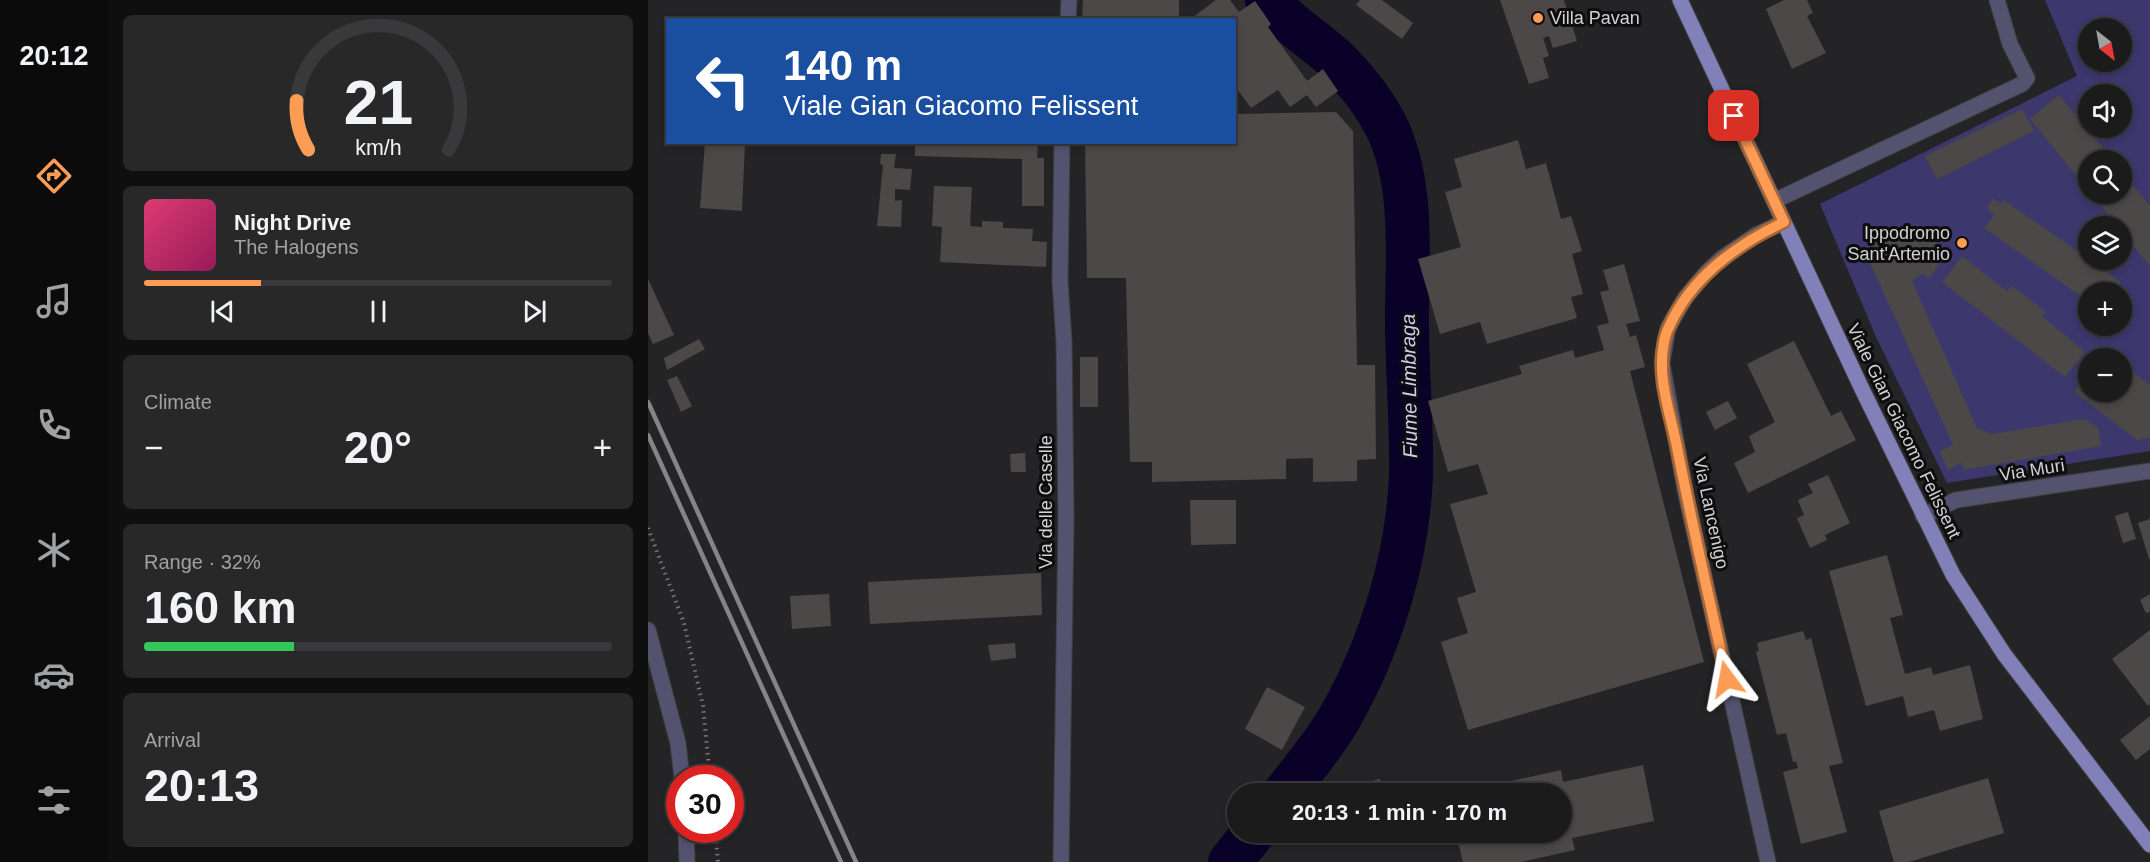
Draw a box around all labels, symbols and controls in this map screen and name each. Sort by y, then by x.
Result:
place label: Villa Pavan [1550,8,1640,28]
marker: Villa Pavan [1531,11,1545,25]
north arrow [2078,18,2132,72]
map controls [2078,18,2132,402]
text: 20:12 [19,41,89,71]
icon: left [684,42,762,120]
text: 140 m [783,42,902,89]
text: 21 [343,68,413,137]
button: sound [2078,84,2132,138]
pin [1708,90,1759,141]
text: Viale Gian Giacomo Felissent [783,91,1138,121]
icon: arrive [1717,99,1750,132]
text: km/h [355,136,401,160]
button: search [2078,150,2132,204]
icon: directions [33,155,75,197]
text: Night Drive [234,210,351,235]
button: layers [2078,216,2132,270]
place label: Ippodromo Sant'Artemio [1848,223,1950,264]
text: The Halogens [234,236,359,258]
marker: Ippodromo Sant'Artemio [1955,236,1969,250]
icon: music [33,280,75,322]
button: + [2078,282,2132,336]
icon: previous [206,295,239,328]
icon: pause [362,295,395,328]
icon: next [518,295,551,328]
water label: Fiume Limbraga [1397,314,1421,458]
street label: Viale Gian Giacomo Felissent [1843,320,1965,542]
button: − [2078,348,2132,402]
text: Climate [144,391,212,413]
icon: phone [33,404,75,446]
text: 20° [344,422,412,473]
text: − [144,429,163,466]
text: + [593,429,612,466]
street label: Via delle Caselle [1036,435,1056,569]
street label: Via Lancenigo [1689,455,1733,571]
street label: Via Muri [1998,455,2066,485]
icon: climate [33,529,75,571]
text: Range · 32% [144,551,261,573]
text: 160 km [144,582,297,633]
position arrow [1695,647,1759,711]
icon: car [33,654,75,696]
text: Arrival [144,729,201,751]
text: 20:13 [144,760,259,811]
speed limit sign: 30 [666,765,744,843]
icon: filters [33,779,75,821]
text: 20:13 · 1 min · 170 m [1292,800,1507,825]

